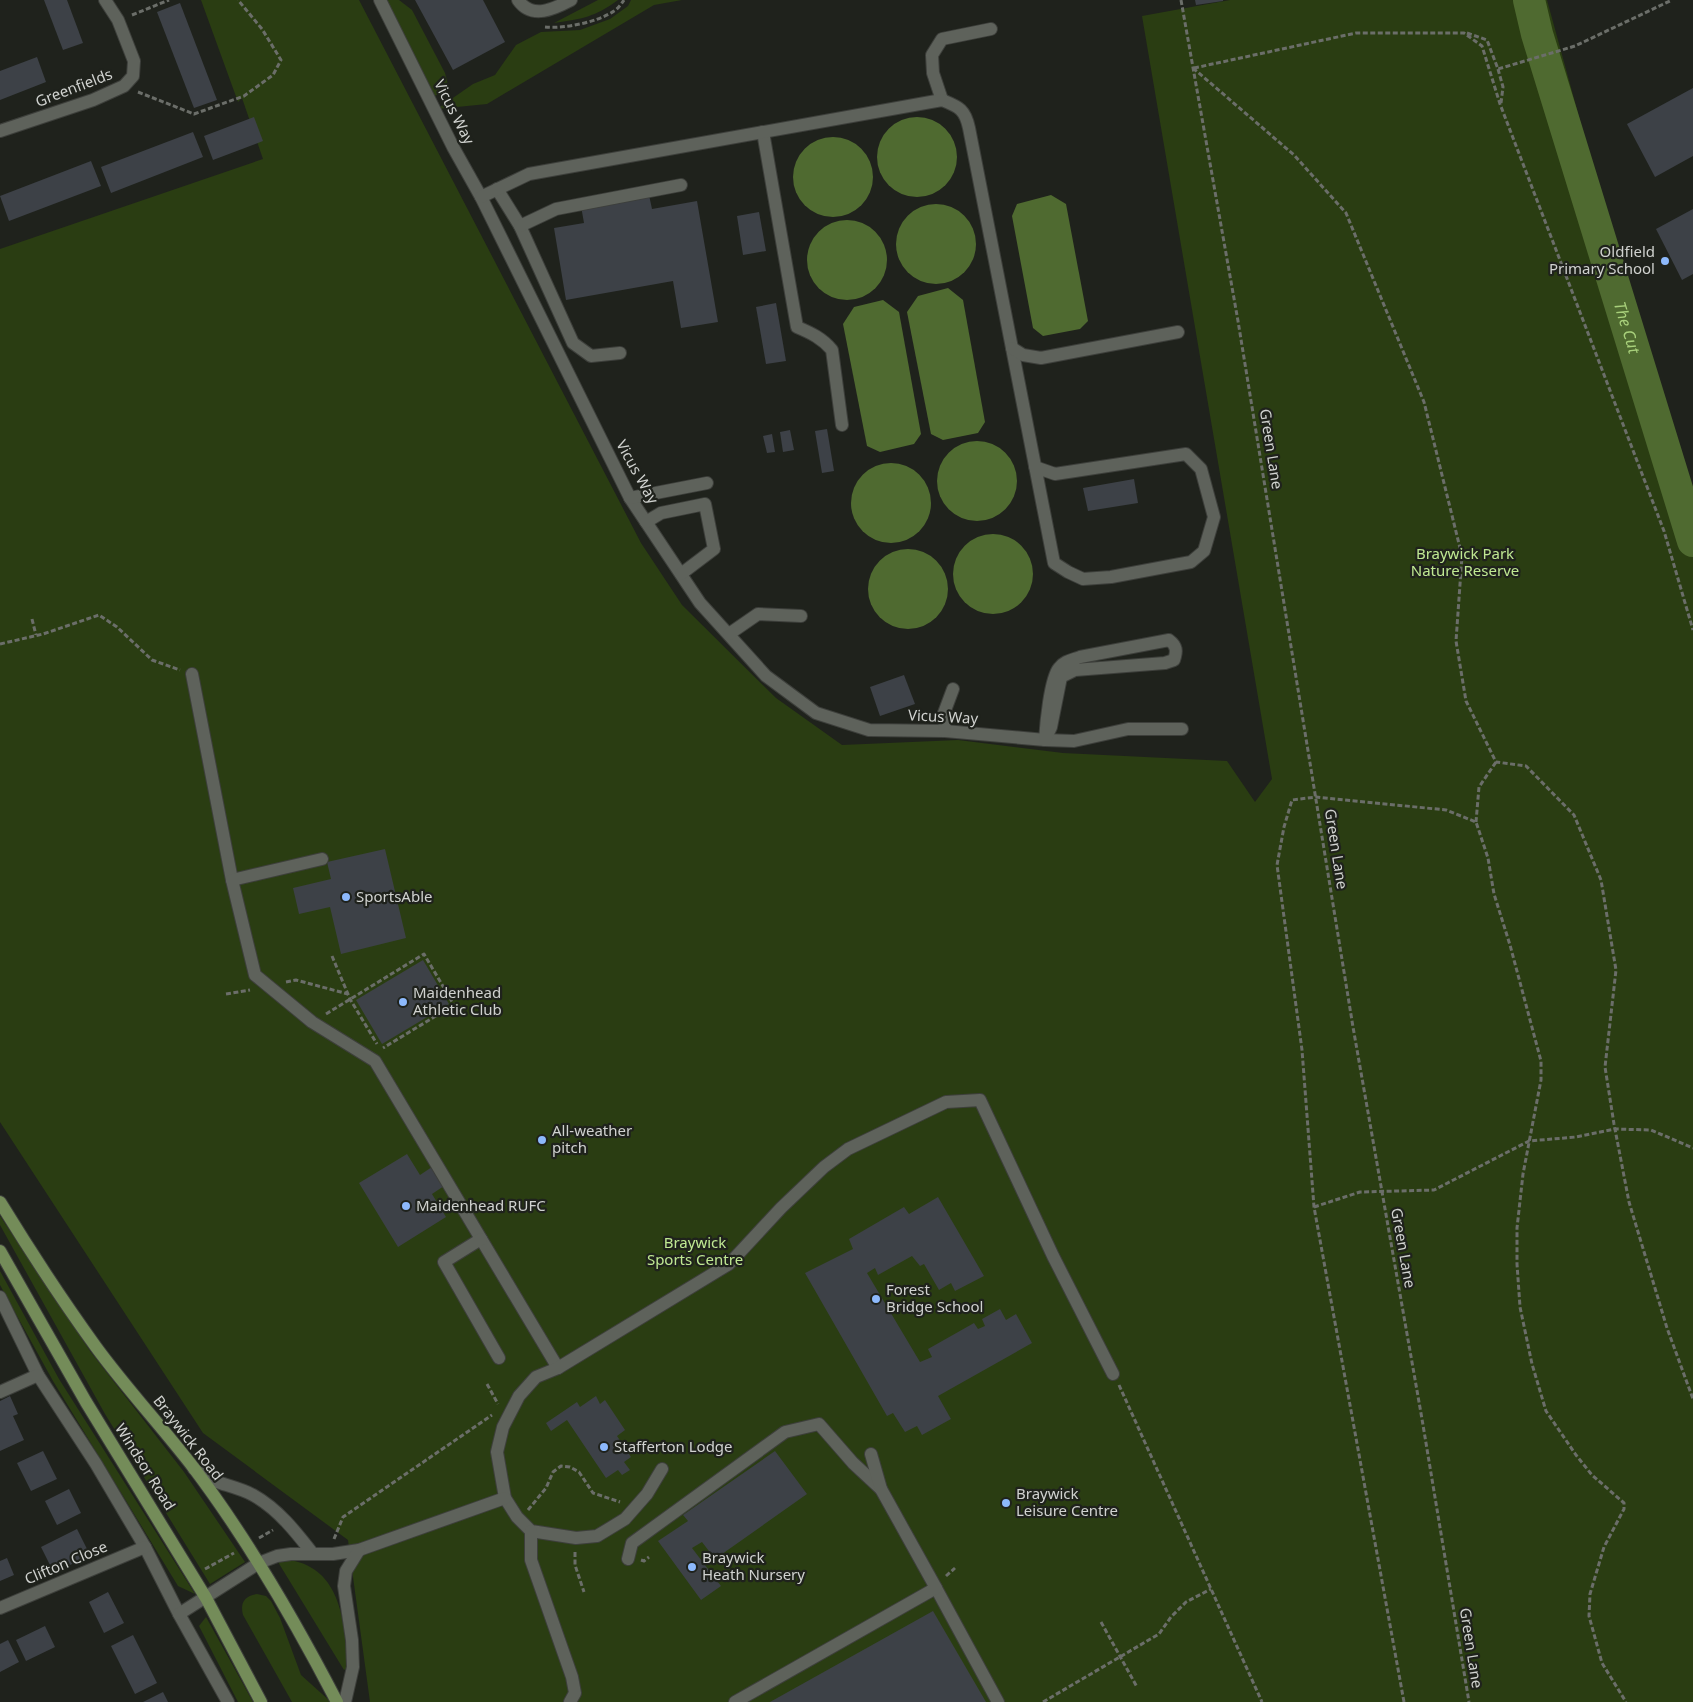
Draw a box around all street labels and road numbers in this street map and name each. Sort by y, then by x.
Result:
street label: Greenfields [32,63,115,111]
street label: Vicus Way [430,76,480,148]
street label: Green Lane [1256,407,1288,490]
street label: Vicus Way [612,436,664,507]
street label: Vicus Way [908,704,979,728]
street label: Green Lane [1321,807,1353,890]
street label: Green Lane [1387,1206,1421,1289]
street label: Braywick Road [149,1391,228,1484]
street label: Windsor Road [111,1419,180,1514]
street label: Clifton Close [21,1536,110,1589]
street label: Green Lane [1456,1606,1488,1689]

